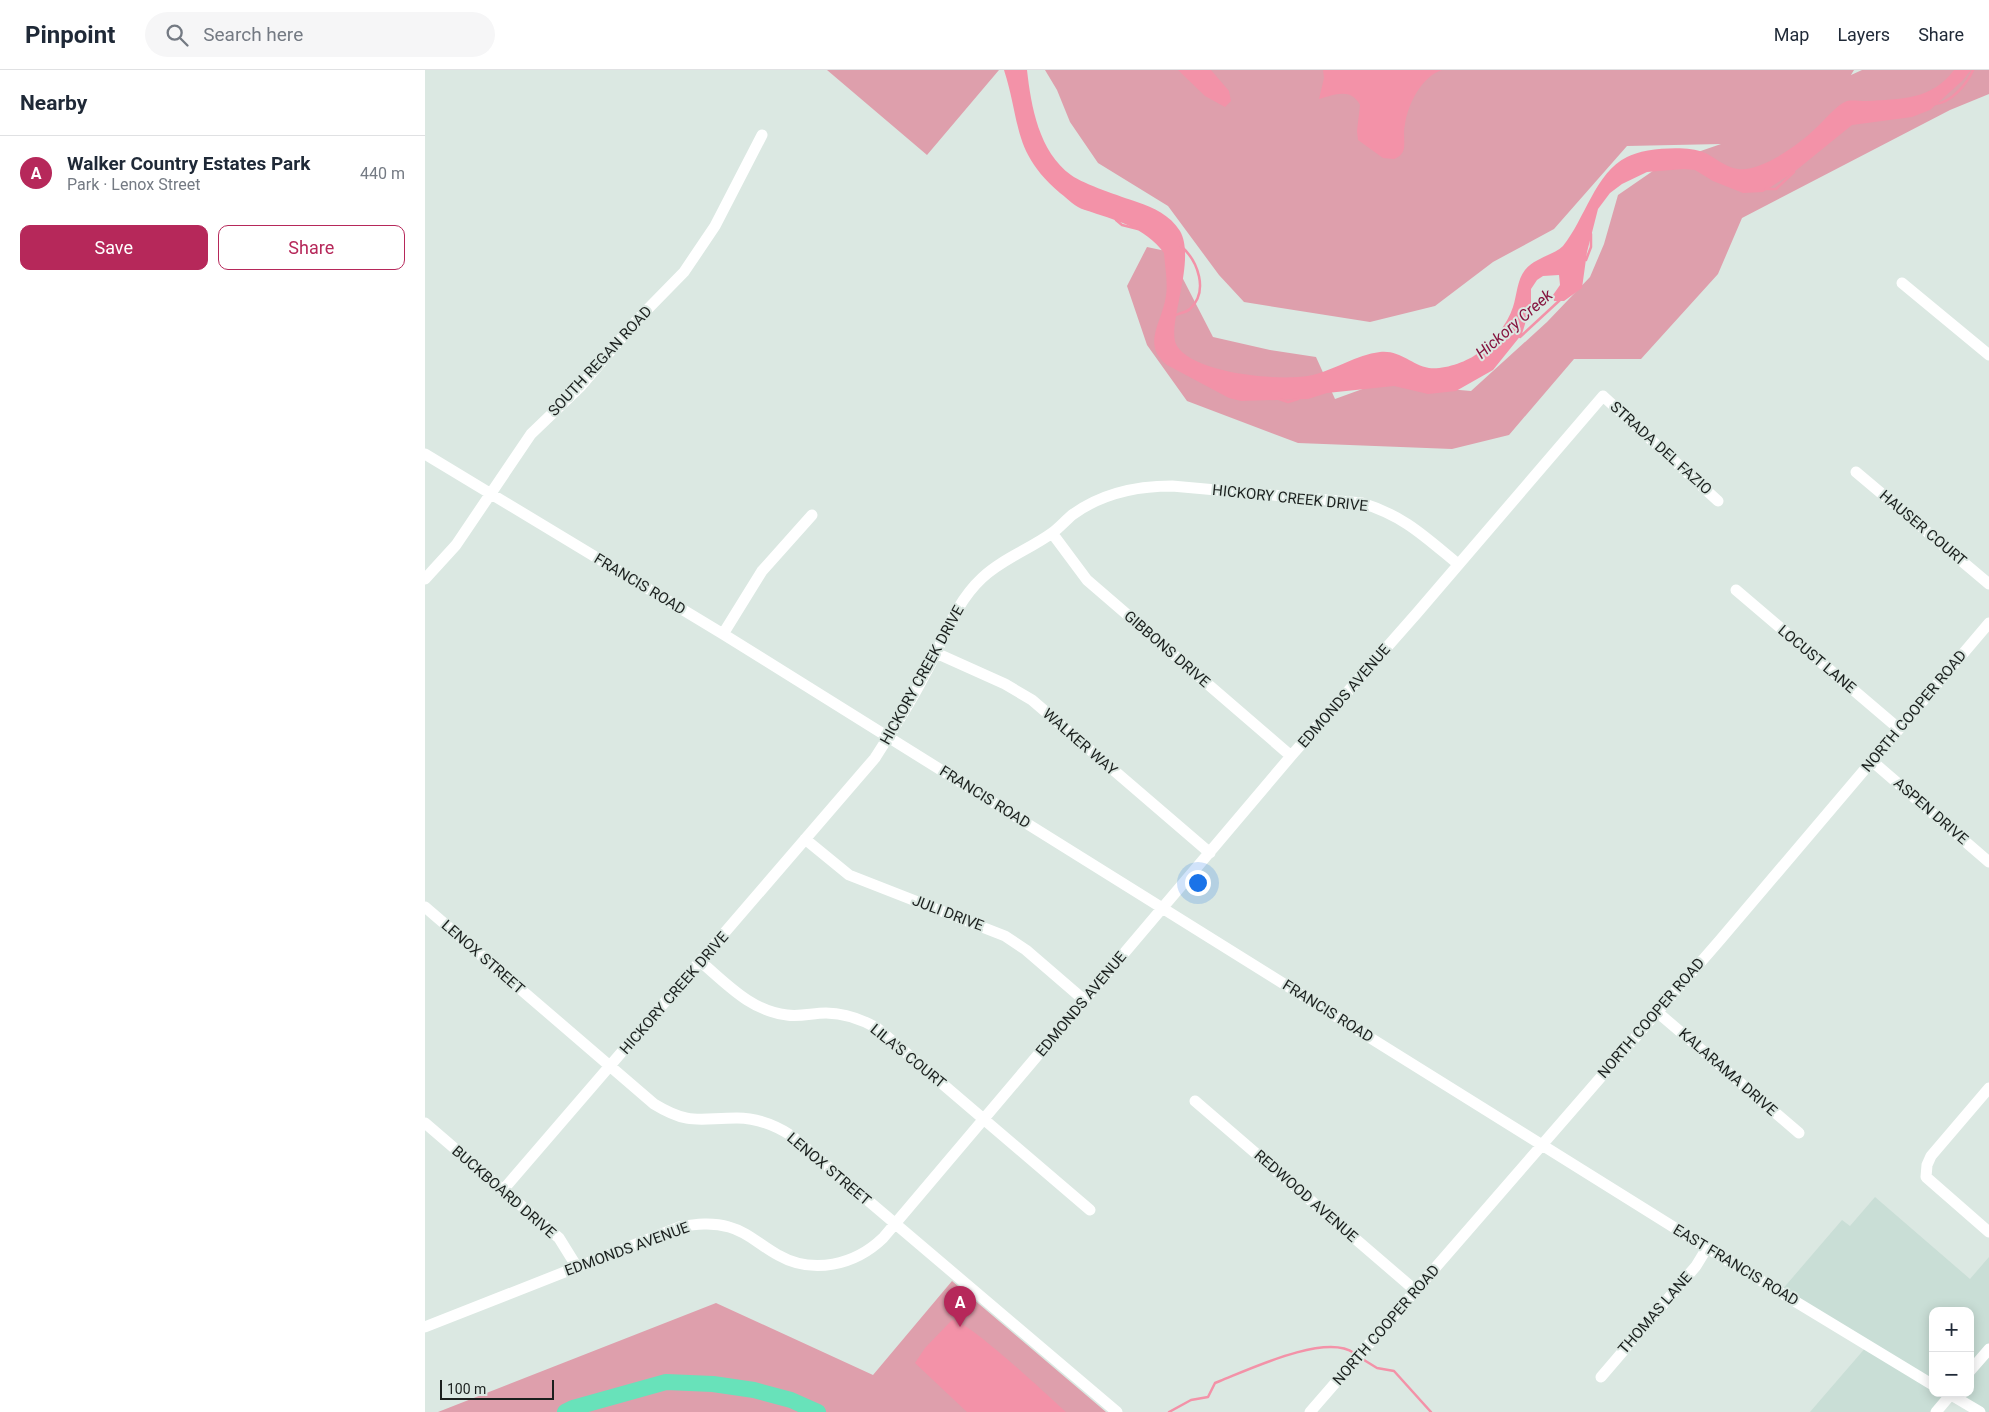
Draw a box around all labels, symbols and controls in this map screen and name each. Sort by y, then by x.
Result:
search box [145,12,495,57]
text: Pinpoint [25,21,115,49]
icon: search [163,21,191,49]
text: Search here [203,23,303,46]
text: Map [1774,24,1809,45]
text: Layers [1837,24,1890,45]
text: Share [1918,24,1964,45]
text: Nearby [20,91,87,115]
text: Walker Country Estates Park [67,152,310,175]
text: A [31,164,41,183]
text: 440 m [360,164,405,183]
text: Park · Lenox Street [67,175,200,194]
button: Save [20,225,208,270]
button: Share [218,225,405,270]
water label: Hickory Creek [1472,285,1557,363]
street label: SOUTH REGAN ROAD [544,302,656,420]
street label: STRADA DEL FAZIO [1606,398,1716,498]
street label: HICKORY CREEK DRIVE [1211,481,1369,515]
street label: HAUSER COURT [1876,486,1970,570]
street label: FRANCIS ROAD [591,550,689,618]
street label: HICKORY CREEK DRIVE [876,602,968,748]
street label: GIBBONS DRIVE [1120,607,1214,691]
street label: LOCUST LANE [1774,621,1860,697]
street label: EDMONDS AVENUE [1294,640,1394,751]
street label: NORTH COOPER ROAD [1858,646,1970,776]
street label: WALKER WAY [1039,705,1121,779]
street label: FRANCIS ROAD [936,762,1034,832]
street label: ASPEN DRIVE [1890,774,1972,848]
your location [1185,870,1211,896]
street label: JULI DRIVE [910,891,987,935]
street label: LENOX STREET [438,916,528,998]
street label: HICKORY CREEK DRIVE [616,928,732,1058]
street label: EDMONDS AVENUE [1032,948,1130,1060]
street label: NORTH COOPER ROAD [1594,954,1708,1082]
street label: FRANCIS ROAD [1279,976,1377,1046]
street label: LILA'S COURT [867,1020,949,1092]
street label: KALARAMA DRIVE [1675,1024,1781,1120]
street label: LENOX STREET [783,1129,875,1209]
street label: BUCKBOARD DRIVE [448,1142,560,1242]
street label: REDWOOD AVENUE [1251,1146,1362,1246]
street label: EDMONDS AVENUE [562,1218,692,1280]
street label: EAST FRANCIS ROAD [1670,1220,1802,1310]
street label: NORTH COOPER ROAD [1329,1261,1443,1389]
street label: THOMAS LANE [1614,1268,1696,1358]
pin: A [944,1286,976,1327]
map controls [1929,1307,1974,1397]
button: + [1929,1307,1974,1352]
button: − [1929,1352,1974,1397]
scale bar [440,1377,554,1400]
text: 100 m [447,1381,486,1397]

